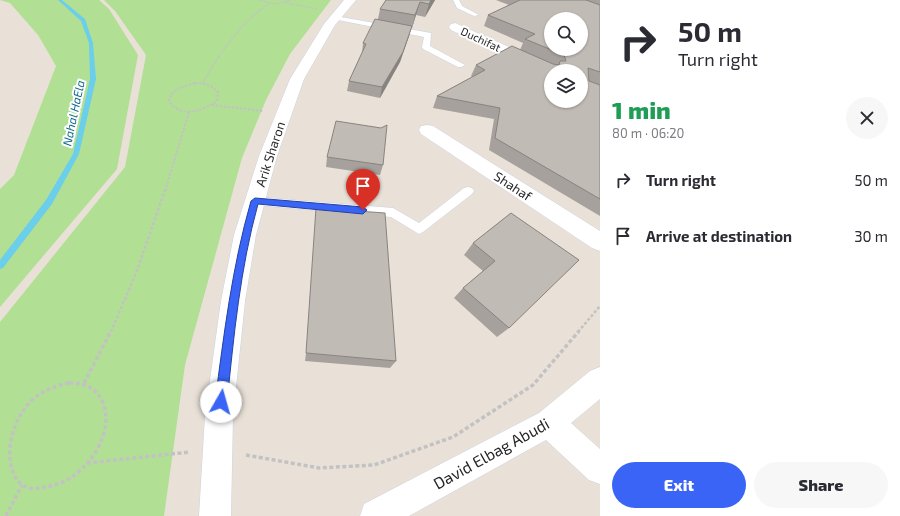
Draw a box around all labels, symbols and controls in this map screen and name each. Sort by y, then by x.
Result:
map controls [544,12,588,108]
button: search [544,12,588,56]
text: 50 m [678,14,742,48]
icon: right [612,16,664,68]
street label: Duchifat [459,24,503,54]
text: Turn right [678,48,758,70]
button: layers [544,64,588,108]
water label: Nahal HaEla [59,79,87,147]
text: 1 min [612,95,671,124]
button: close [846,97,888,139]
street label: Arik Sharon [252,119,288,189]
text: 80 m · 06:20 [612,125,684,141]
street label: Shahaf [491,168,536,205]
pin [346,169,380,210]
icon: right [612,169,634,191]
text: Turn right [646,171,716,189]
text: 50 m [854,171,888,189]
icon: arrive [352,175,374,197]
icon: arrive [612,225,634,247]
text: Arrive at destination [646,227,792,245]
text: 30 m [854,227,888,245]
position arrow [200,381,242,423]
street label: David Elbag Abudi [430,413,552,493]
button: Exit [612,462,746,508]
button: Share [754,462,888,508]

